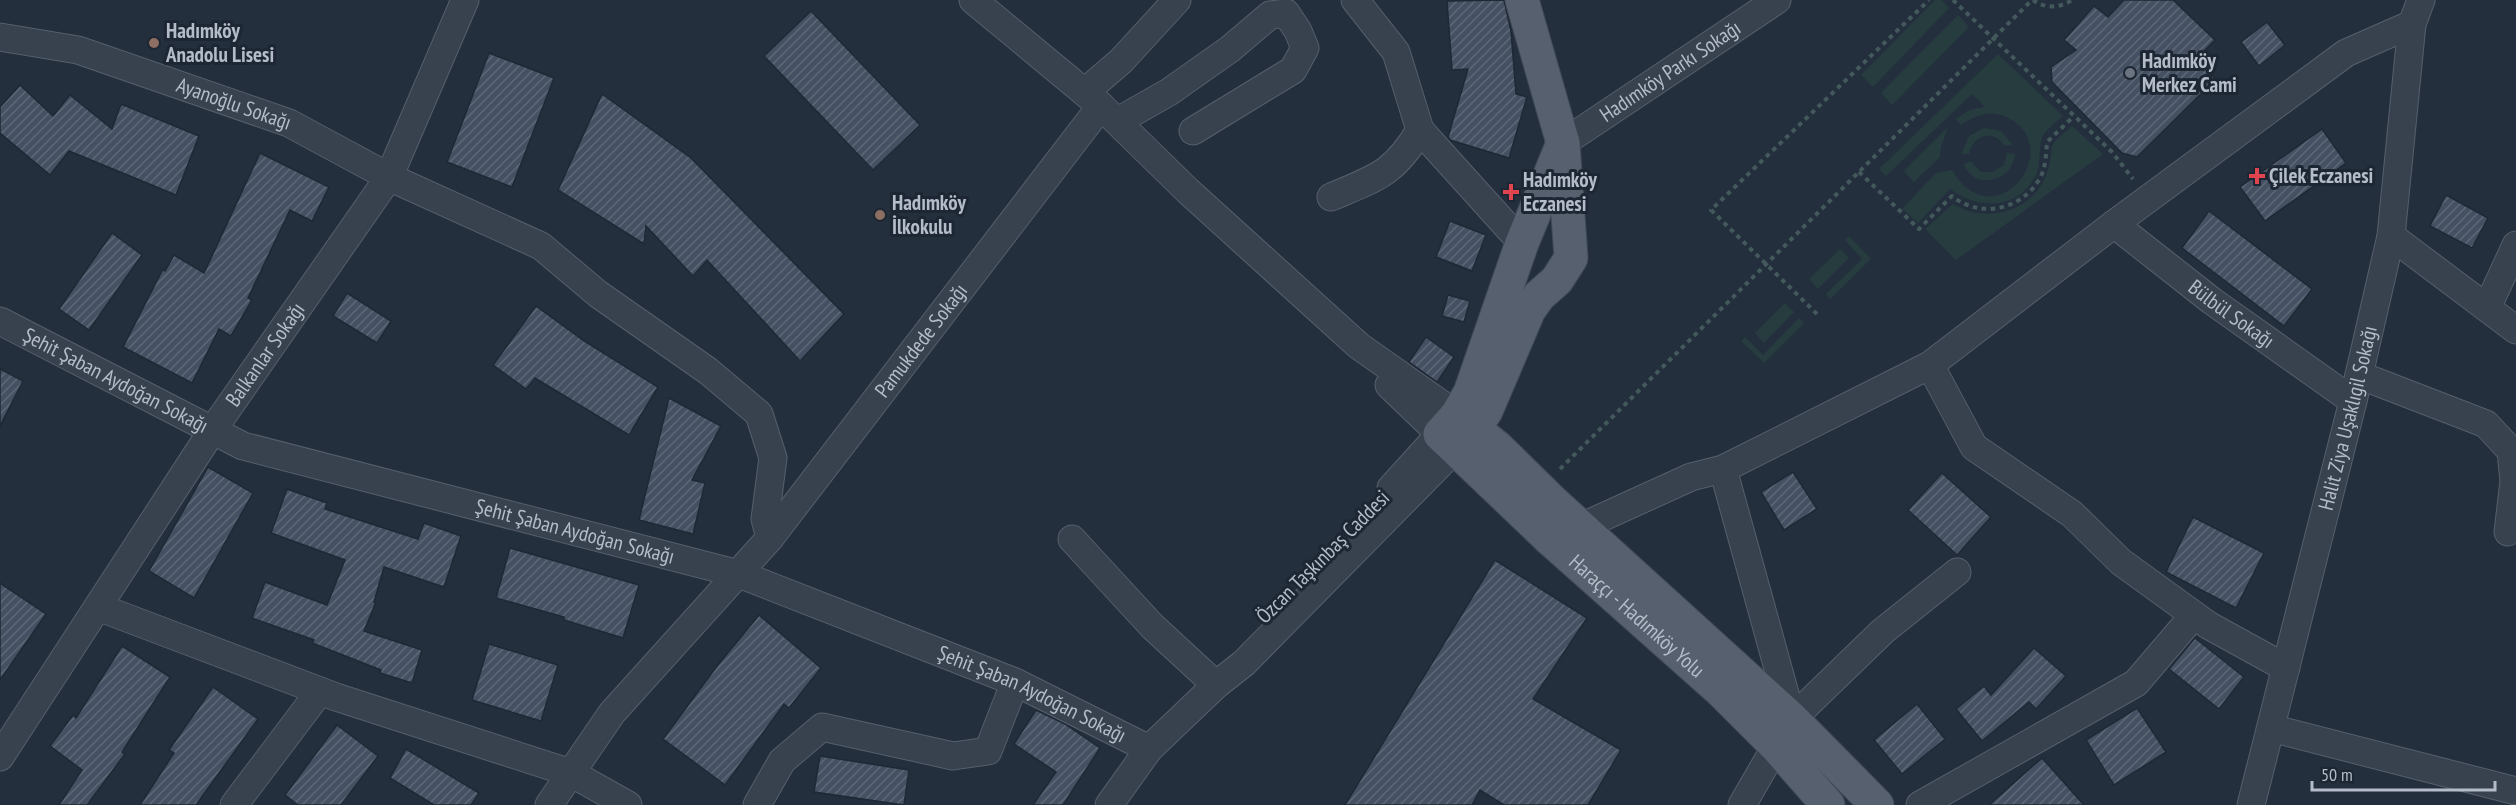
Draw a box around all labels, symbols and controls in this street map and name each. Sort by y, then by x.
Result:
street label: Hadımköy Parkı Sokağı [1594,14,1746,128]
place label: Hadımköy Anadolu Lisesi [165,17,274,68]
marker: Hadımköy Anadolu Lisesi [147,36,161,50]
place label: Hadımköy Merkez Cami [2142,47,2237,98]
marker: Hadımköy Merkez Cami [2123,66,2137,80]
street label: Ayanoğlu Sokağı [173,71,295,136]
place label: Çilek Eczanesi [2269,162,2373,189]
place label: Hadımköy Eczanesi [1523,166,1597,217]
marker: Çilek Eczanesi [2250,169,2264,183]
marker: Hadımköy Eczanesi [1504,185,1518,199]
place label: Hadımköy İlkokulu [892,189,966,240]
marker: Hadımköy İlkokulu [873,208,887,222]
street label: Bülbül Sokağı [2183,274,2280,354]
street label: Pamukdede Sokağı [869,278,973,403]
street label: Balkanlar Sokağı [219,297,310,412]
street label: Şehit Şaban Aydoğan Sokağı [19,321,213,439]
street label: Halit Ziya Uşaklıgil Sokağı [2312,323,2383,513]
street label: Özcan Taşkınbaş Caddesi [1250,484,1395,629]
street label: Şehit Şaban Aydoğan Sokağı [473,493,677,570]
street label: Haraççı - Hadımköy Yolu [1564,548,1711,683]
street label: Şehit Şaban Aydoğan Sokağı [934,639,1131,748]
scale bar [2312,754,2495,792]
text: 50 m [2321,763,2353,786]

